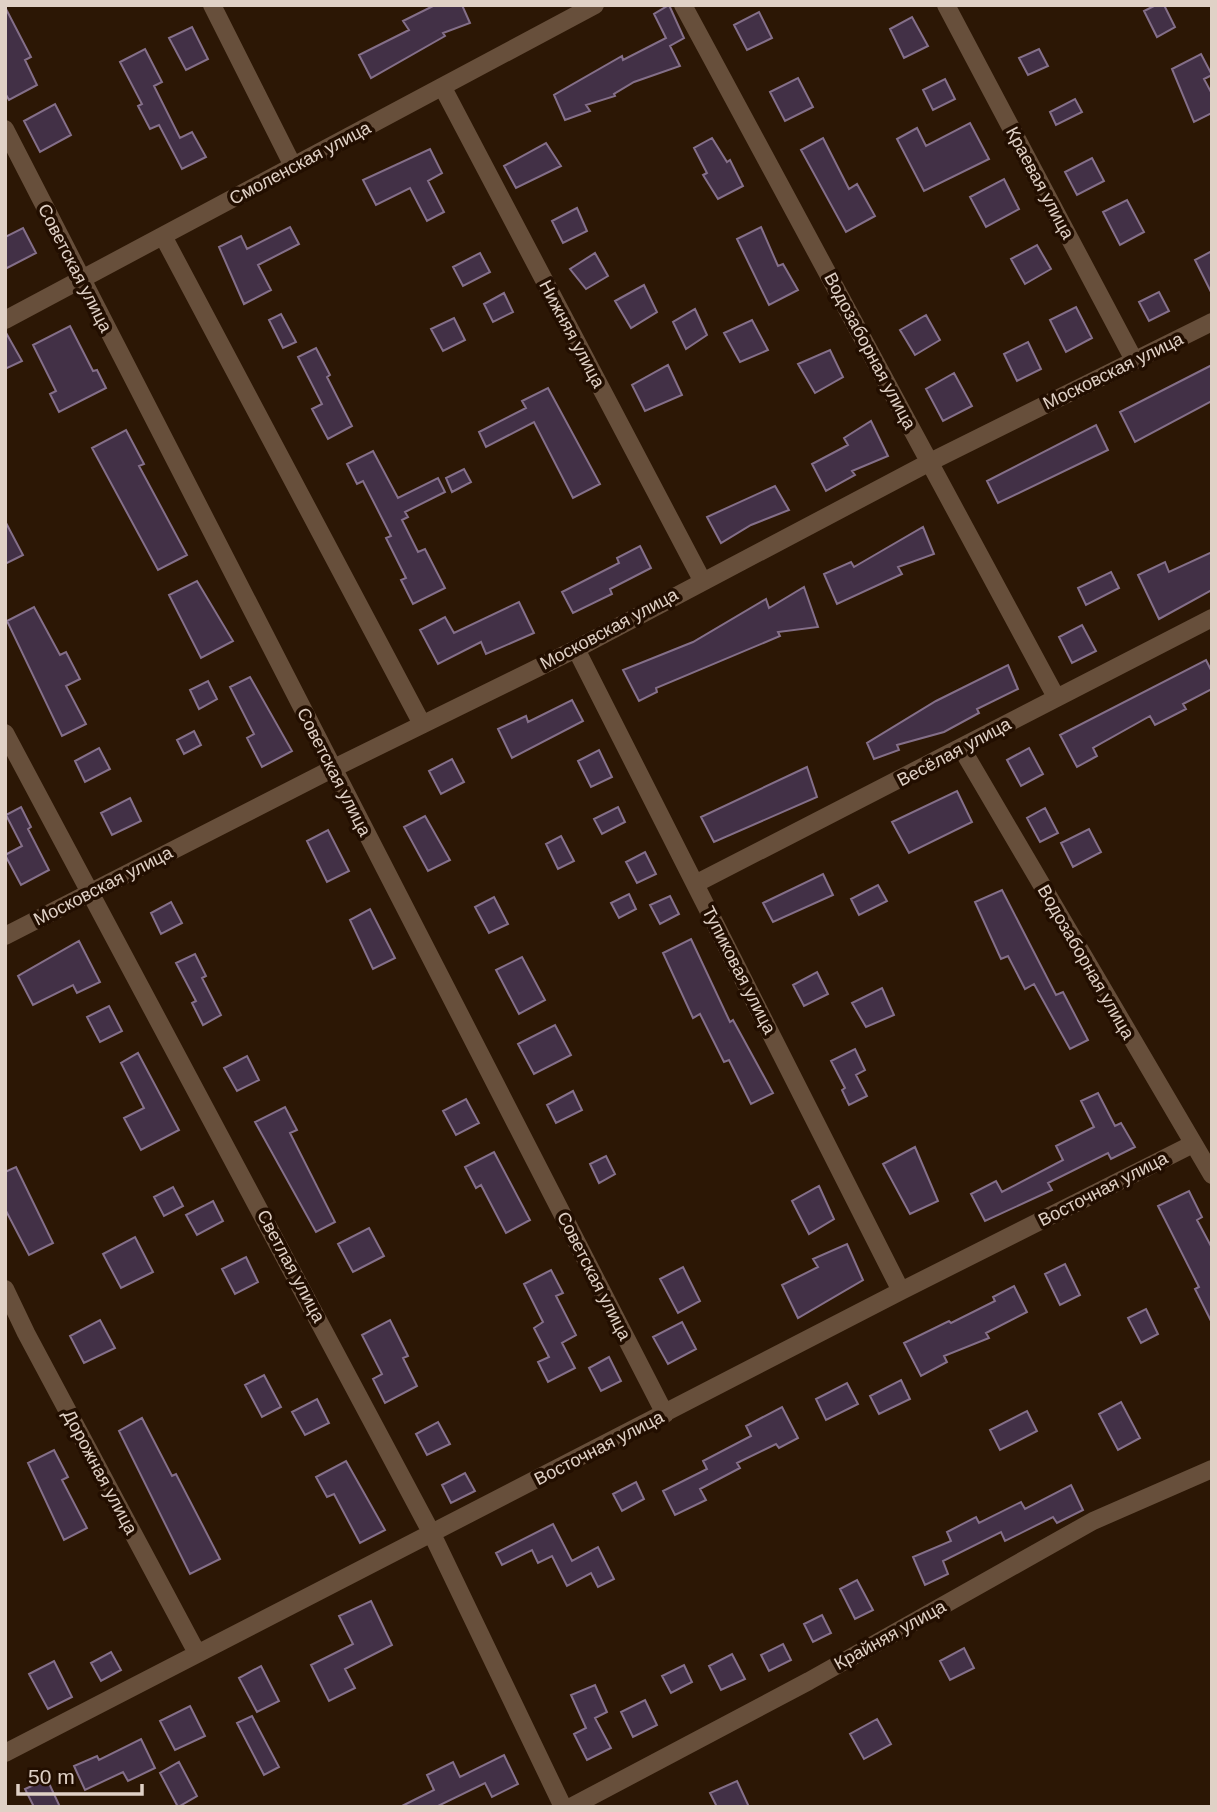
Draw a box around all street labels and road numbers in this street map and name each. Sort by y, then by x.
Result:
street label: Смоленская улица [226,117,375,209]
street label: Краевая улица [1002,124,1078,243]
street label: Советская улица [34,200,116,336]
street label: Водозаборная улица [820,269,920,434]
street label: Нижняя улица [535,277,609,392]
street label: Московская улица [1040,328,1187,414]
street label: Московская улица [537,584,682,674]
street label: Советская улица [293,704,375,840]
street label: Весёлая улица [894,713,1015,790]
street label: Московская улица [30,842,177,930]
street label: Водозаборная улица [1034,881,1139,1044]
street label: Тупиковая улица [698,903,780,1038]
street label: Восточная улица [1035,1147,1172,1230]
street label: Светлая улица [253,1206,329,1326]
street label: Советская улица [553,1208,635,1344]
street label: Дорожная улица [59,1406,142,1539]
street label: Восточная улица [531,1406,668,1489]
street label: Крайняя улица [831,1596,950,1674]

